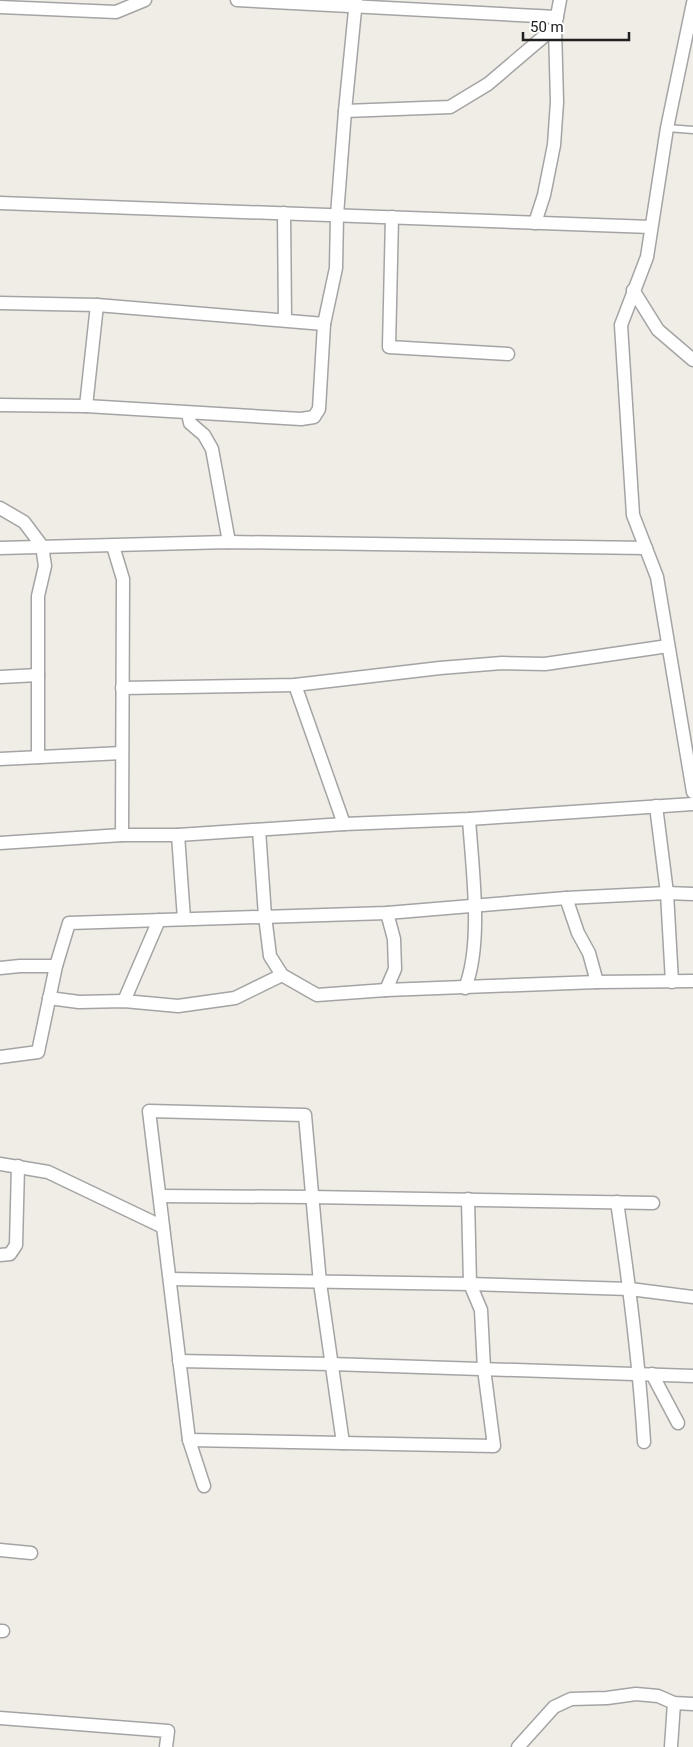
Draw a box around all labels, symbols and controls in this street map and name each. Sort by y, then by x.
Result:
scale bar [523,10,629,42]
text: 50 m [530,18,564,36]

